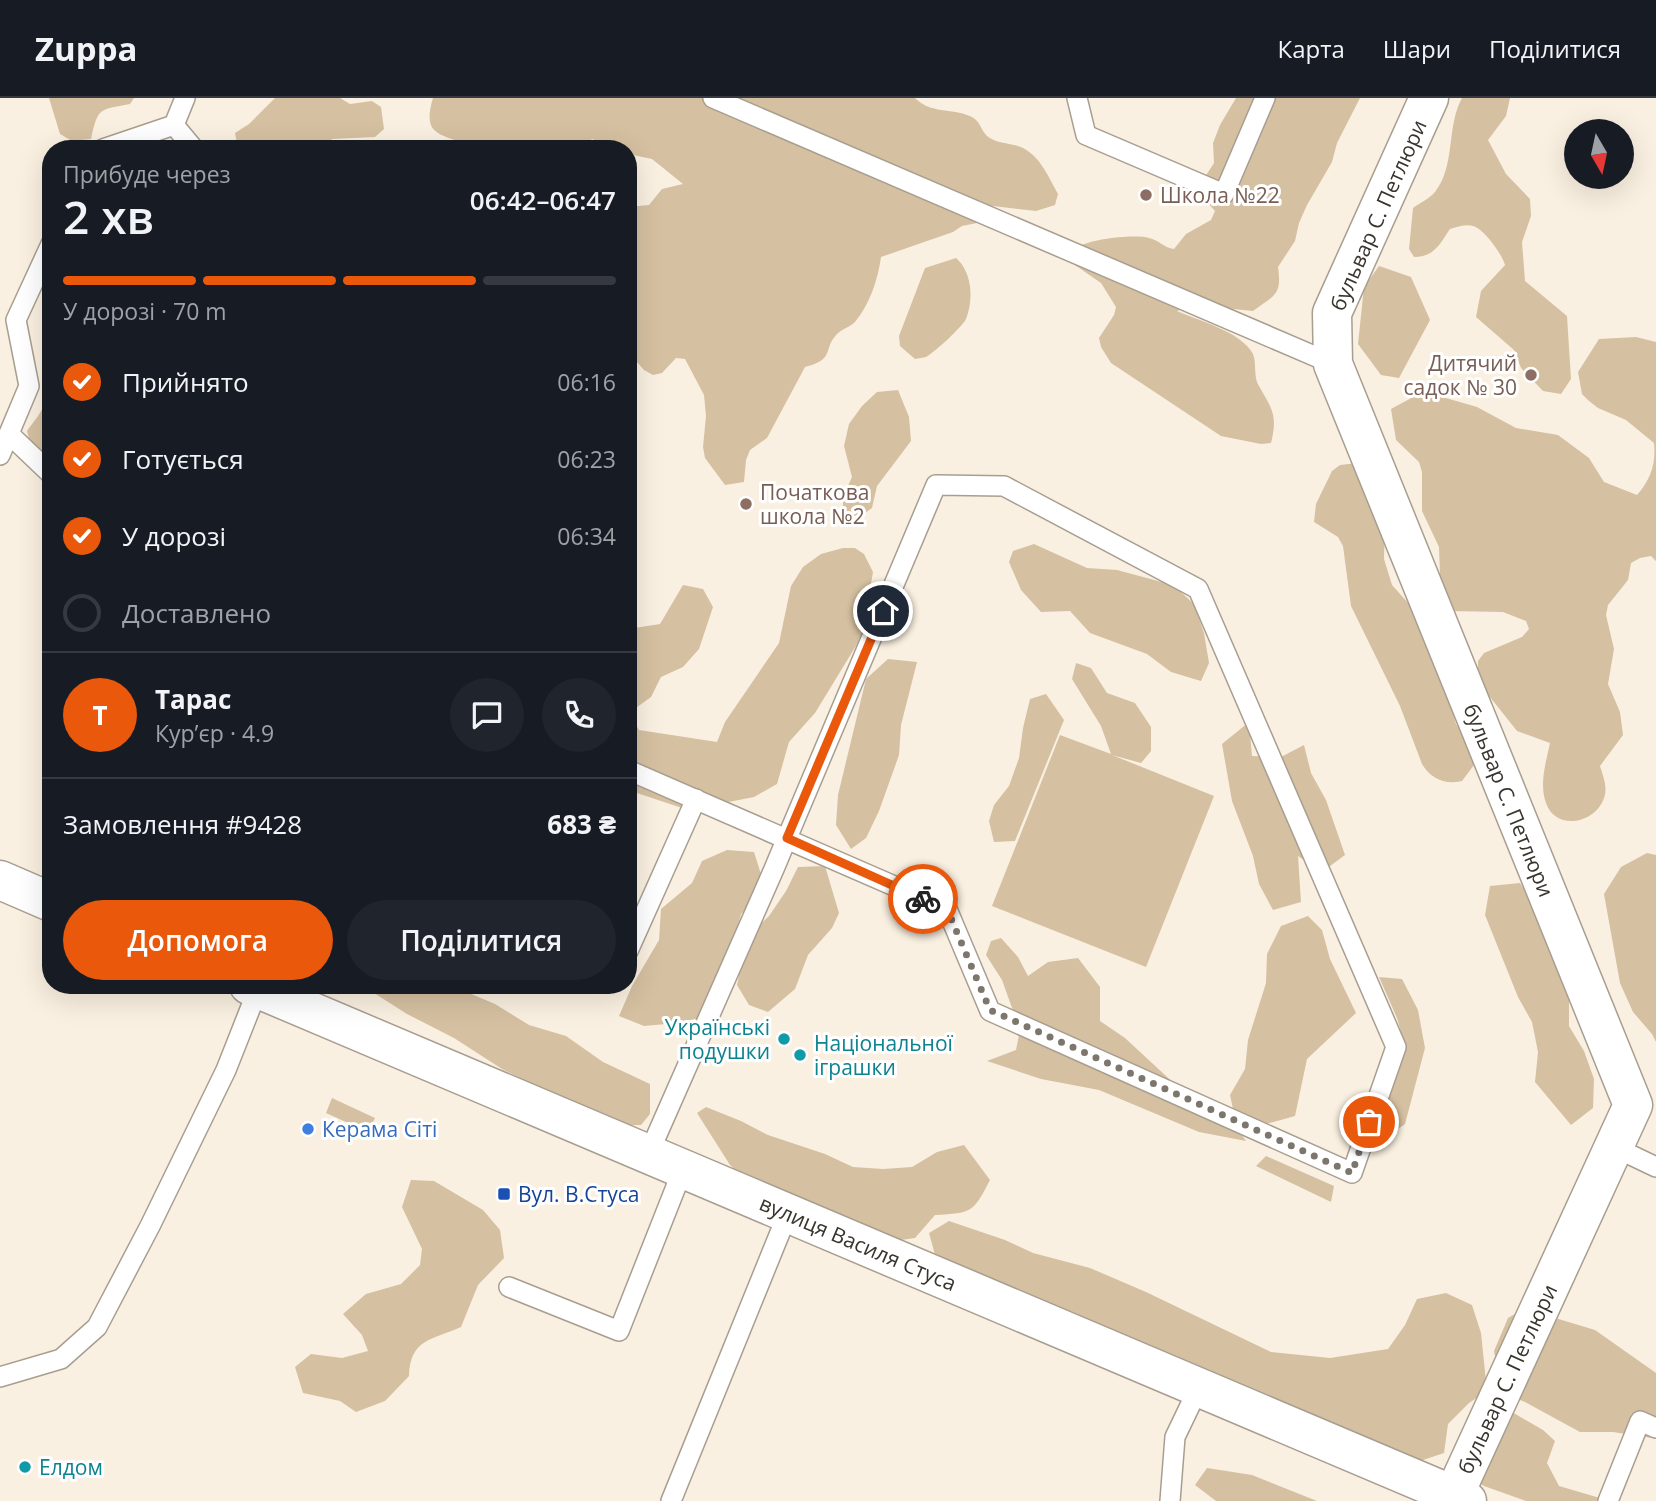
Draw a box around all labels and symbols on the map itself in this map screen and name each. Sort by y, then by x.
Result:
street label: бульвар C. Петлюри [1323,115,1433,315]
north arrow [1564,119,1634,189]
place label: Школа №22 [1160,181,1280,209]
marker: Школа №22 [1138,187,1154,203]
place label: Дитячий садок № 30 [1403,349,1517,401]
marker: Дитячий садок № 30 [1523,367,1539,383]
place label: Початкова школа №2 [760,478,869,530]
marker: Початкова школа №2 [738,496,754,512]
pin [853,581,913,641]
street label: бульвар C. Петлюри [1457,699,1561,901]
courier [888,864,958,934]
place label: Українські подушки [664,1013,770,1065]
place label: Національної іграшки [814,1029,954,1081]
marker: Українські подушки [776,1031,792,1047]
marker: Національної іграшки [792,1047,808,1063]
pin [1339,1092,1399,1152]
place label: Керама Сіті [322,1115,437,1143]
marker: Керама Сіті [300,1121,316,1137]
place label: Вул. В.Стуса [518,1180,640,1208]
marker: Вул. В.Стуса [496,1186,512,1202]
street label: вулиця Василя Стуса [755,1189,961,1297]
street label: бульвар C. Петлюри [1451,1280,1563,1478]
place label: Елдом [39,1453,103,1481]
marker: Елдом [17,1459,33,1475]

